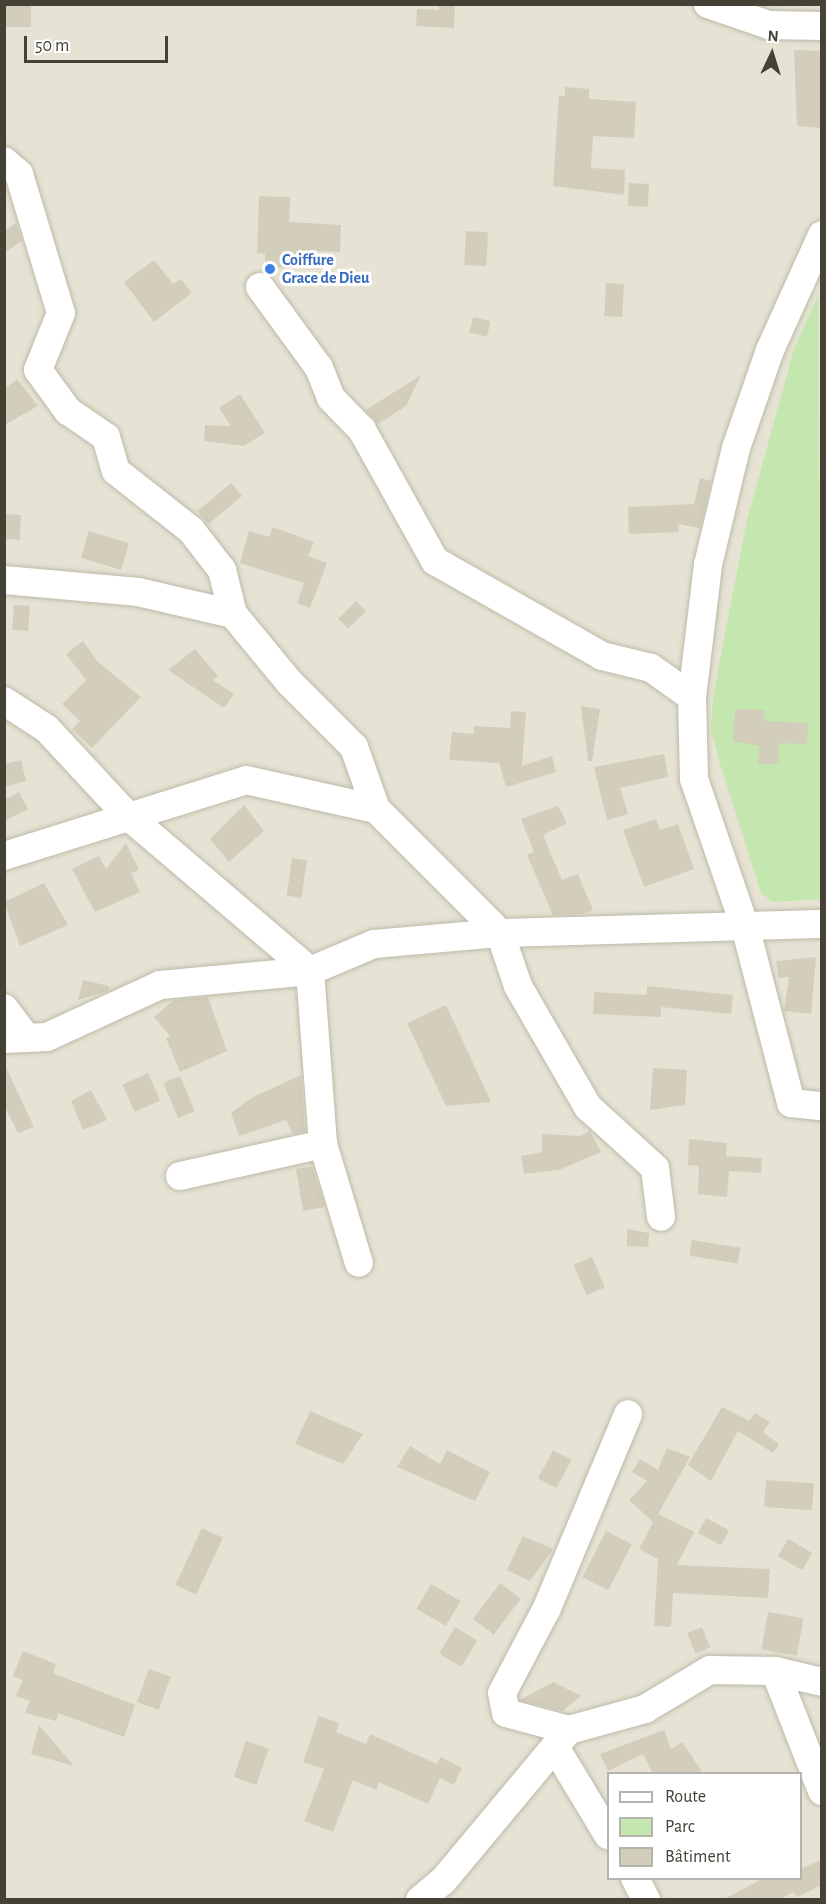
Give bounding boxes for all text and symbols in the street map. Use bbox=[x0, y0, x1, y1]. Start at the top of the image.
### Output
scale bar bbox=[27, 24, 171, 62]
north arrow bbox=[742, 24, 802, 84]
text: N bbox=[767, 28, 779, 44]
text: 50 m bbox=[35, 37, 69, 55]
place label: Coiffure Grace de Dieu bbox=[282, 250, 369, 288]
marker: Coiffure Grace de Dieu bbox=[263, 262, 277, 276]
legend bbox=[607, 1772, 802, 1880]
text: Route bbox=[665, 1788, 706, 1806]
text: Parc bbox=[665, 1818, 695, 1836]
text: Bâtiment bbox=[665, 1848, 731, 1866]

